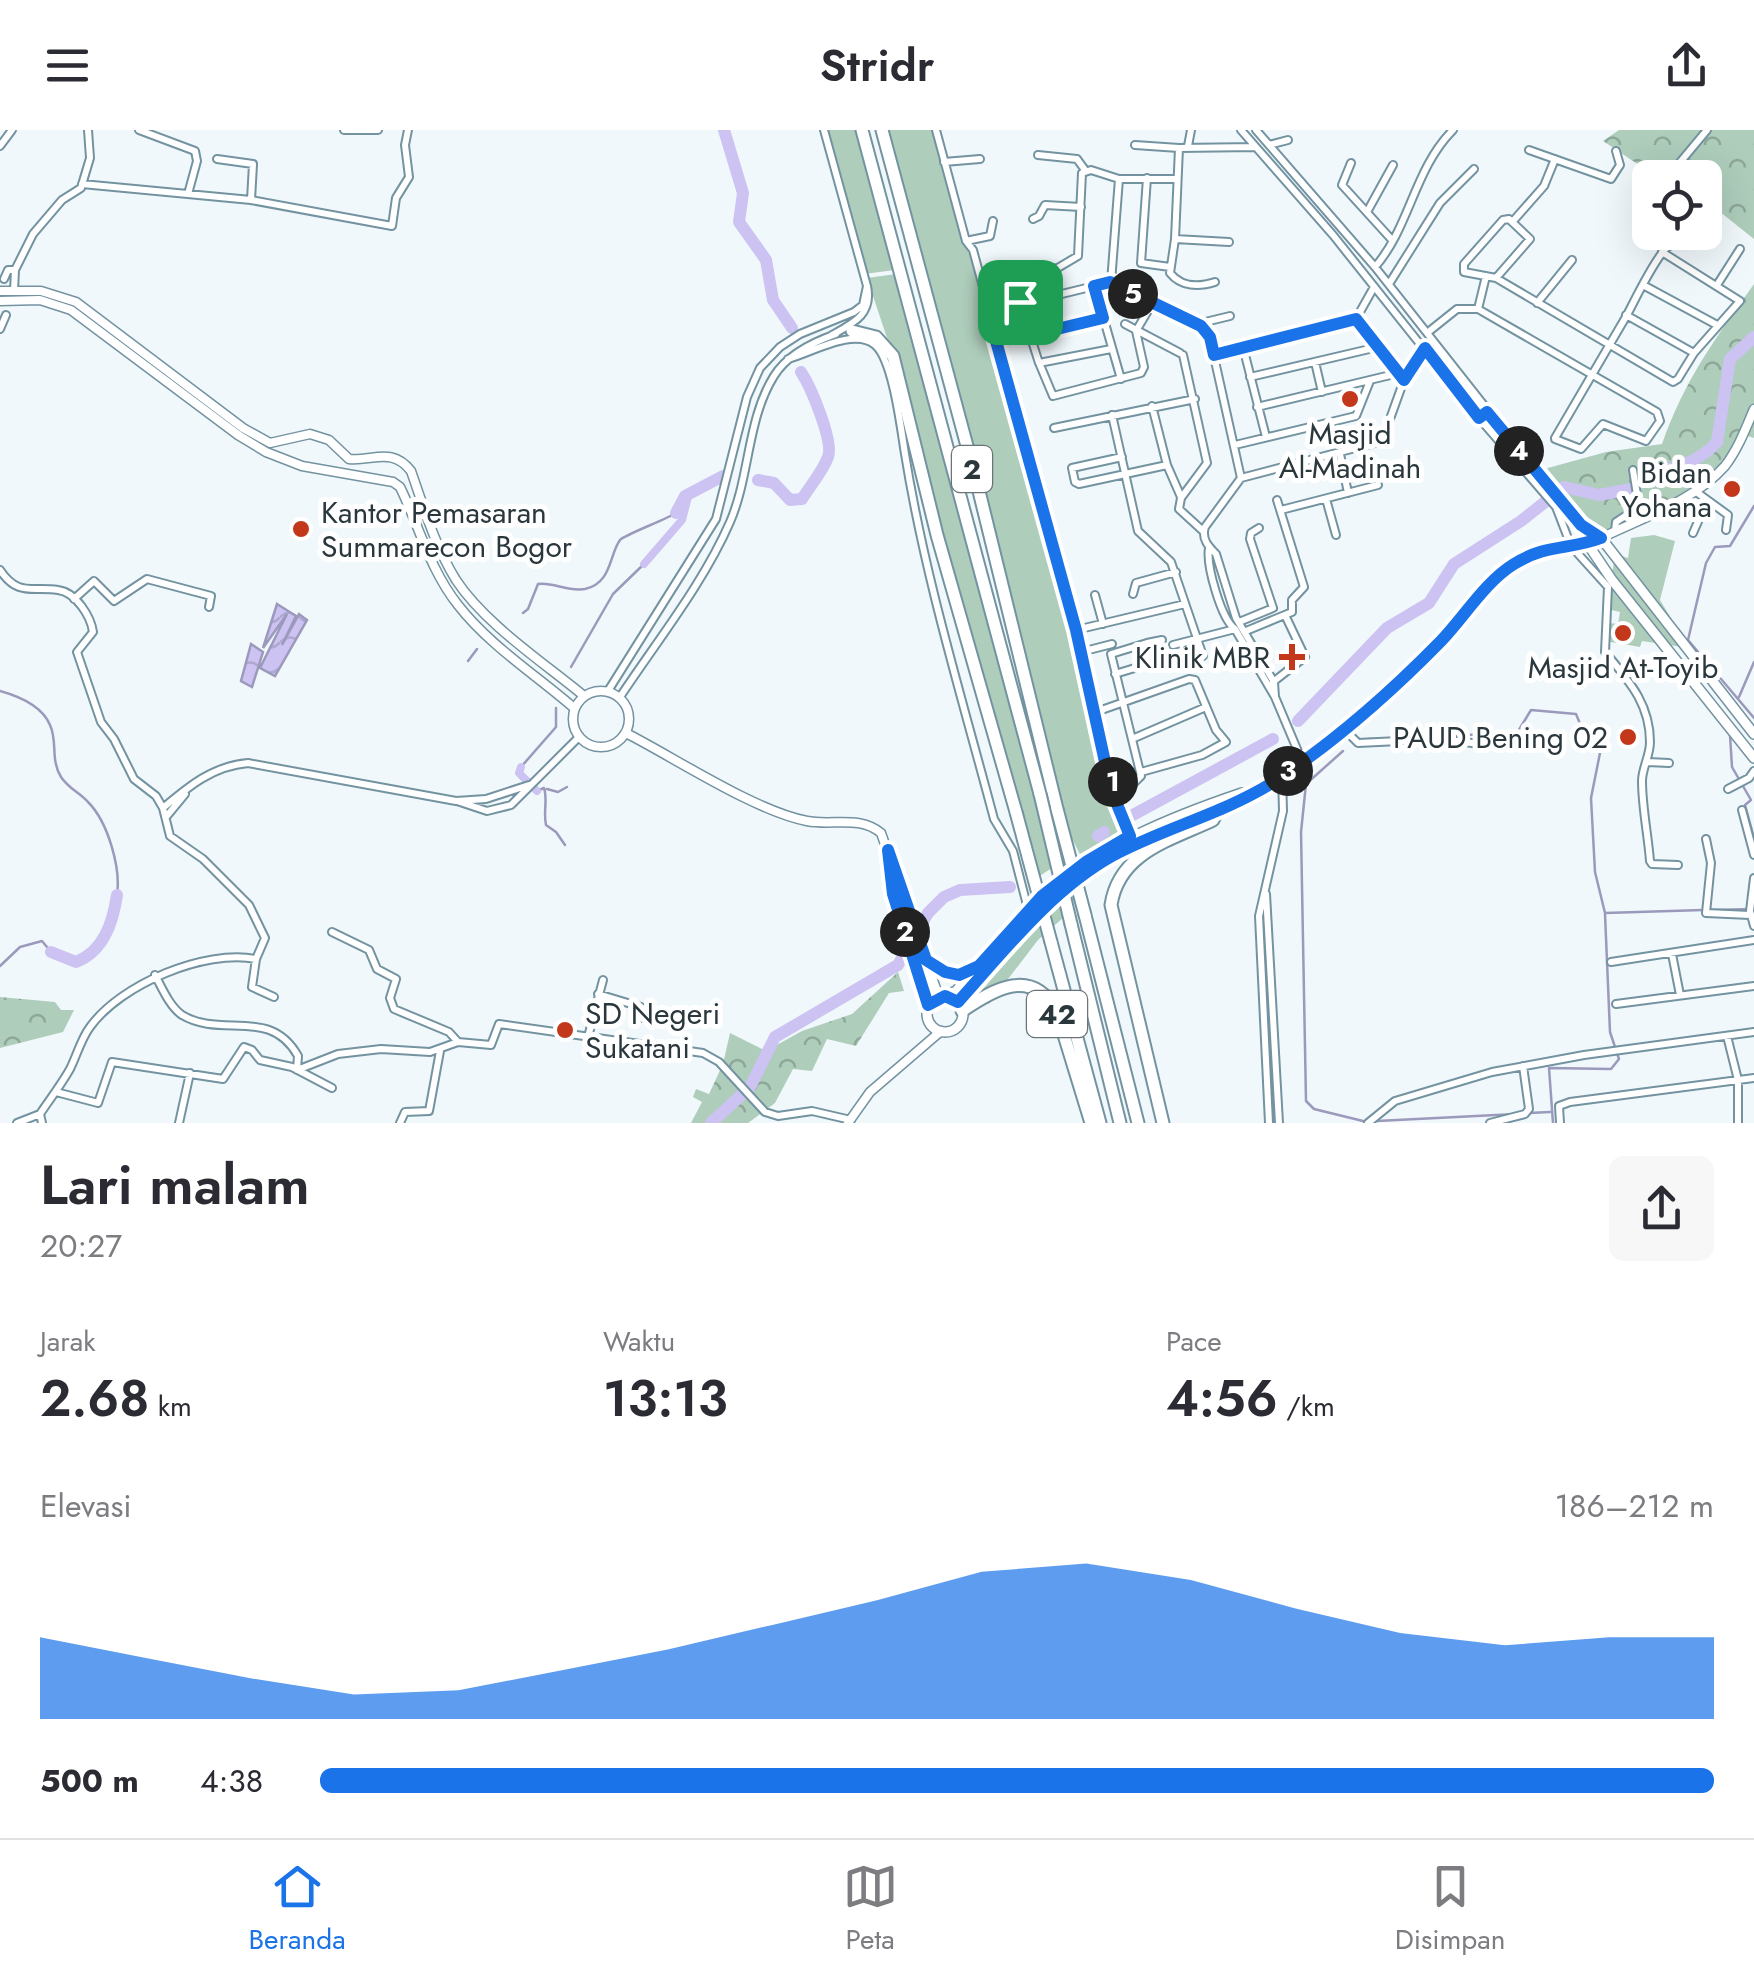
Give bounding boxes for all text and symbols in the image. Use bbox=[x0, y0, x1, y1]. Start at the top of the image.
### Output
text: Stridr bbox=[820, 33, 934, 98]
icon: menu bbox=[40, 38, 95, 93]
icon: share bbox=[1659, 38, 1714, 93]
map controls bbox=[1632, 160, 1722, 250]
button: locate bbox=[1632, 160, 1722, 250]
pin bbox=[978, 260, 1063, 345]
pin: 5 bbox=[1108, 269, 1158, 319]
text: 5 bbox=[1124, 273, 1142, 314]
icon: arrive bbox=[993, 275, 1048, 330]
marker: Masjid Al-Madinah bbox=[1339, 388, 1361, 410]
place label: Masjid Al-Madinah bbox=[1279, 412, 1421, 489]
pin: 4 bbox=[1494, 426, 1544, 476]
text: 4 bbox=[1509, 430, 1529, 471]
road number: 2 bbox=[952, 446, 992, 492]
place label: Bidan Yohana bbox=[1621, 451, 1712, 528]
marker: Bidan Yohana bbox=[1721, 478, 1743, 500]
place label: Kantor Pemasaran Summarecon Bogor bbox=[321, 491, 573, 568]
marker: Kantor Pemasaran Summarecon Bogor bbox=[290, 518, 312, 540]
marker: Masjid At-Toyib bbox=[1612, 622, 1634, 644]
place label: Klinik MBR bbox=[1135, 636, 1270, 679]
marker: Klinik MBR bbox=[1279, 644, 1305, 670]
place label: Masjid At-Toyib bbox=[1528, 646, 1718, 689]
place label: PAUD Bening 02 bbox=[1393, 716, 1608, 759]
marker: PAUD Bening 02 bbox=[1617, 726, 1639, 748]
pin: 3 bbox=[1263, 746, 1313, 796]
text: 3 bbox=[1279, 750, 1297, 791]
pin: 1 bbox=[1088, 757, 1138, 807]
text: 1 bbox=[1106, 761, 1120, 802]
pin: 2 bbox=[880, 907, 930, 957]
text: 2 bbox=[896, 911, 914, 952]
road number: 42 bbox=[1027, 991, 1087, 1037]
place label: SD Negeri Sukatani bbox=[585, 992, 720, 1069]
marker: SD Negeri Sukatani bbox=[554, 1019, 576, 1041]
text: Lari malam bbox=[40, 1145, 310, 1225]
button: share bbox=[1609, 1156, 1714, 1261]
text: 20:27 bbox=[40, 1223, 122, 1269]
text: Jarak bbox=[40, 1321, 96, 1362]
text: Waktu bbox=[603, 1321, 675, 1362]
text: Pace bbox=[1166, 1321, 1222, 1362]
text: 2.68 bbox=[40, 1362, 149, 1435]
text: 13:13 bbox=[603, 1362, 728, 1435]
text: 4:56 bbox=[1166, 1362, 1278, 1435]
text: km bbox=[149, 1386, 192, 1427]
text: /km bbox=[1278, 1386, 1335, 1427]
text: Elevasi bbox=[40, 1483, 132, 1529]
text: 186–212 m bbox=[1555, 1483, 1714, 1529]
text: 500 m bbox=[40, 1758, 139, 1804]
text: 4:38 bbox=[200, 1758, 263, 1804]
tab: Beranda bbox=[248, 1859, 346, 1960]
tab: Peta bbox=[843, 1859, 898, 1960]
tab: Disimpan bbox=[1395, 1859, 1505, 1960]

